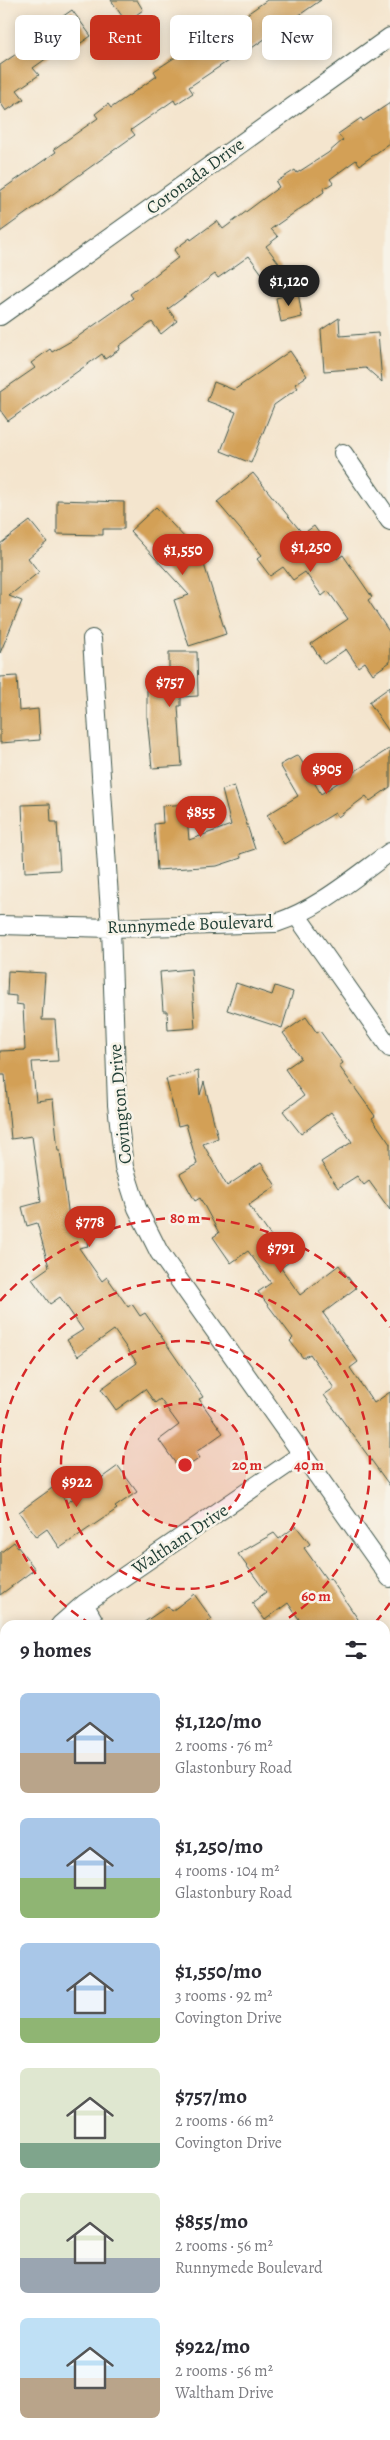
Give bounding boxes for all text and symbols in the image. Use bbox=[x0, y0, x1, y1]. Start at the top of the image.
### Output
chip: Buy bbox=[15, 15, 80, 60]
chip: Rent bbox=[90, 15, 160, 60]
chip: Filters bbox=[170, 15, 252, 60]
chip: New bbox=[262, 15, 332, 60]
street label: Coronada Drive bbox=[141, 132, 249, 220]
pin: $1,120 bbox=[248, 264, 330, 307]
text: $1,120 bbox=[270, 270, 309, 292]
pin: $1,250 bbox=[270, 530, 352, 573]
pin: $1,550 bbox=[142, 534, 224, 576]
text: $1,250 bbox=[291, 536, 331, 558]
text: $1,550 bbox=[163, 539, 203, 561]
pin: $757 bbox=[140, 666, 200, 708]
text: $757 bbox=[156, 671, 184, 693]
pin: $905 bbox=[297, 752, 357, 795]
text: $905 bbox=[312, 758, 342, 780]
pin: $855 bbox=[171, 796, 231, 838]
text: $855 bbox=[187, 801, 215, 823]
street label: Runnymede Boulevard bbox=[107, 909, 274, 939]
street label: Covington Drive bbox=[103, 1043, 137, 1165]
pin: $778 bbox=[60, 1206, 120, 1248]
text: 80 m bbox=[170, 1208, 200, 1228]
text: $778 bbox=[76, 1211, 104, 1233]
pin: $791 bbox=[251, 1232, 311, 1274]
text: $791 bbox=[267, 1237, 295, 1259]
text: 20 m bbox=[232, 1455, 262, 1475]
text: 40 m bbox=[294, 1455, 324, 1475]
centre of rings bbox=[176, 1456, 194, 1474]
pin: $922 bbox=[47, 1466, 107, 1508]
text: $922 bbox=[62, 1471, 92, 1493]
street label: Waltham Drive bbox=[126, 1498, 233, 1581]
text: 60 m bbox=[301, 1586, 331, 1606]
text: 9 homes bbox=[20, 1636, 91, 1664]
icon: filters bbox=[342, 1636, 370, 1664]
text: $1,120/mo bbox=[175, 1707, 262, 1735]
icon: home bbox=[60, 1713, 120, 1773]
text: 2 rooms · 76 m² bbox=[175, 1735, 273, 1757]
text: Glastonbury Road bbox=[175, 1757, 292, 1779]
text: $1,250/mo bbox=[175, 1832, 263, 1860]
icon: home bbox=[60, 1838, 120, 1898]
text: 4 rooms · 104 m² bbox=[175, 1860, 280, 1882]
text: Glastonbury Road bbox=[175, 1882, 292, 1904]
text: $1,550/mo bbox=[175, 1957, 262, 1985]
icon: home bbox=[60, 1963, 120, 2023]
text: 3 rooms · 92 m² bbox=[175, 1985, 273, 2007]
text: Covington Drive bbox=[175, 2007, 282, 2029]
text: $757/mo bbox=[175, 2082, 247, 2110]
icon: home bbox=[60, 2088, 120, 2148]
text: 2 rooms · 66 m² bbox=[175, 2110, 273, 2132]
text: Covington Drive bbox=[175, 2132, 282, 2154]
text: $855/mo bbox=[175, 2207, 248, 2235]
icon: home bbox=[60, 2213, 120, 2273]
text: 2 rooms · 56 m² bbox=[175, 2235, 273, 2257]
text: Runnymede Boulevard bbox=[175, 2257, 323, 2279]
text: $922/mo bbox=[175, 2332, 250, 2360]
icon: home bbox=[60, 2338, 120, 2398]
text: 2 rooms · 56 m² bbox=[175, 2360, 273, 2382]
text: Waltham Drive bbox=[175, 2382, 274, 2404]

